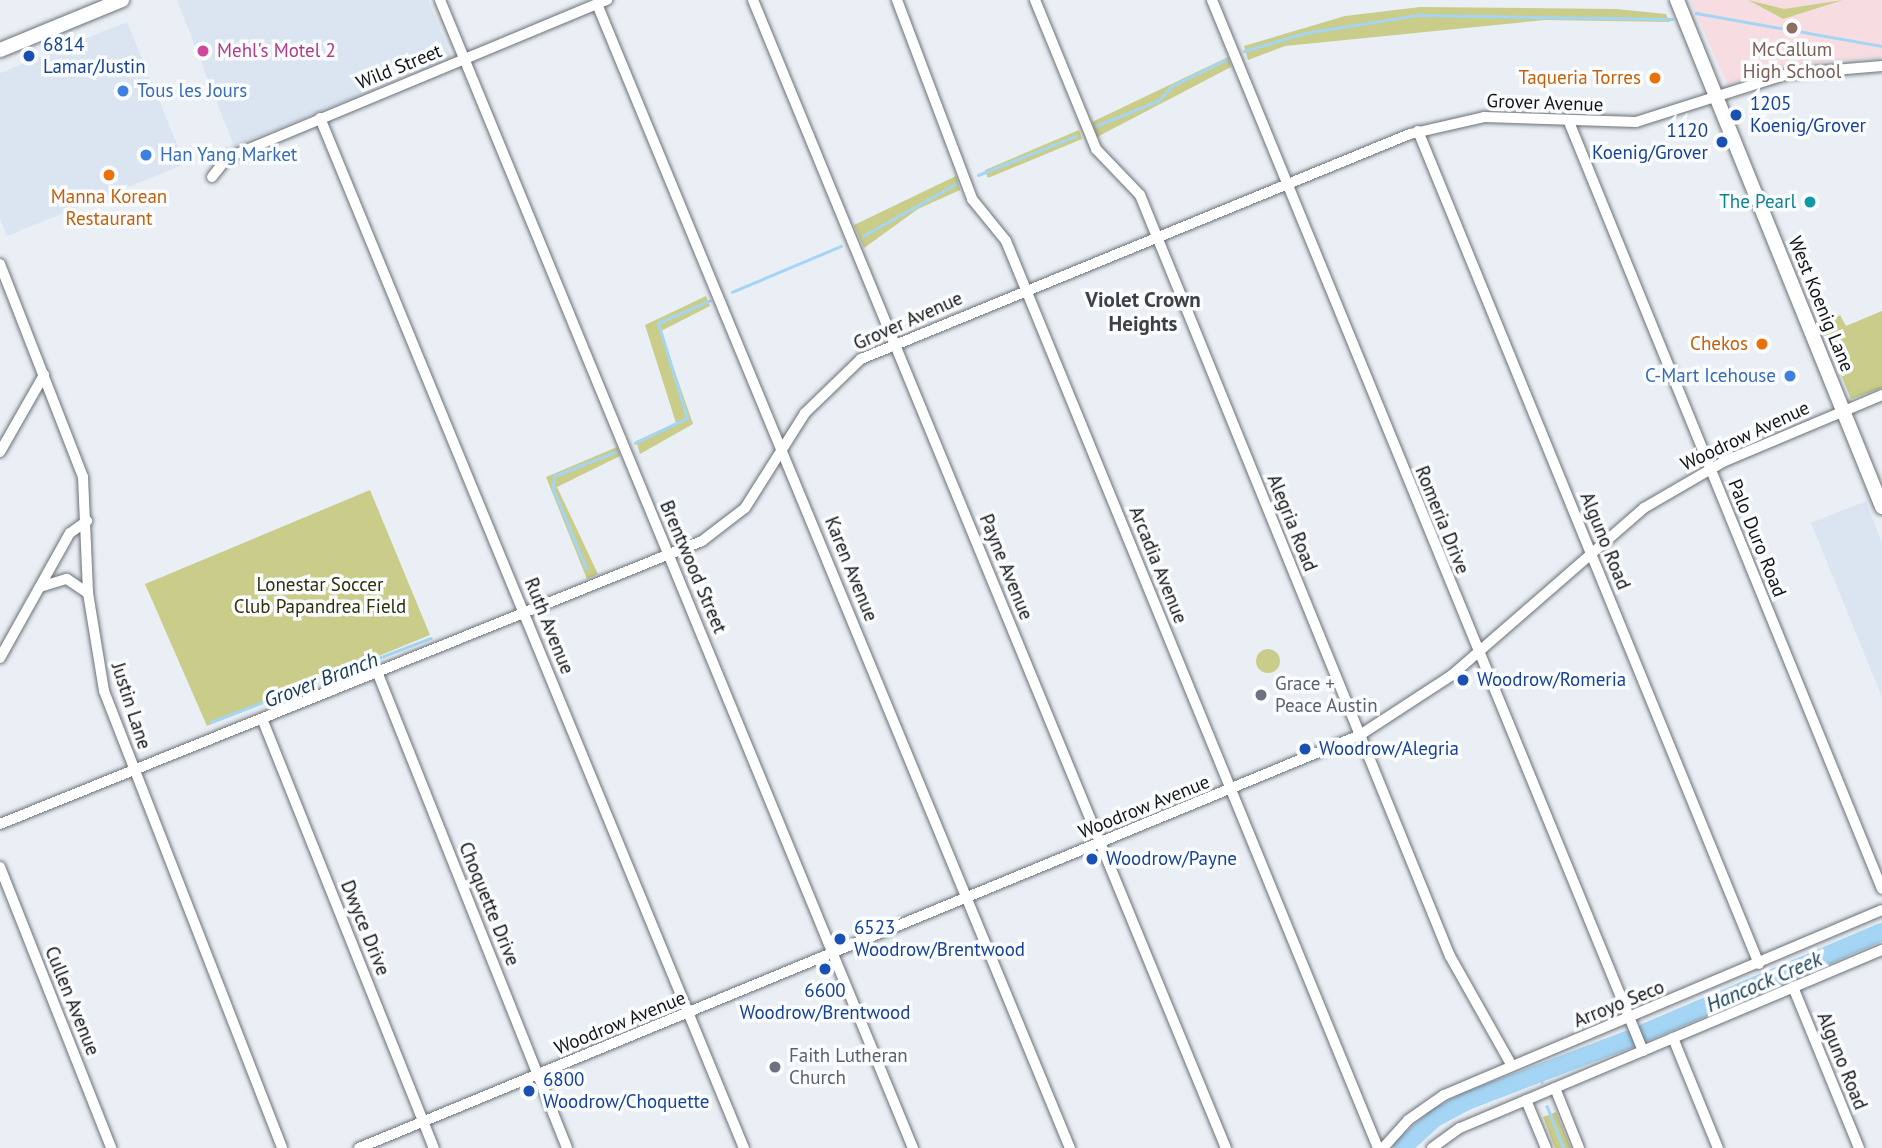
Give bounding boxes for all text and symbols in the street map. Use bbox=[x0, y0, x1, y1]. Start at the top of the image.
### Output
marker: McCallum High School bbox=[1784, 20, 1800, 36]
place label: 6814 Lamar/Justin bbox=[43, 34, 146, 78]
place label: McCallum High School bbox=[1743, 39, 1841, 83]
place label: Mehl's Motel 2 bbox=[217, 40, 336, 62]
street label: Wild Street bbox=[353, 40, 445, 94]
marker: Mehl's Motel 2 bbox=[195, 43, 211, 59]
marker: 6814 Lamar/Justin bbox=[21, 48, 37, 64]
place label: Taqueria Torres bbox=[1518, 67, 1641, 89]
marker: Taqueria Torres bbox=[1647, 70, 1663, 86]
place label: Tous les Jours bbox=[137, 80, 247, 102]
marker: Tous les Jours bbox=[115, 83, 131, 99]
street label: Grover Avenue bbox=[1486, 90, 1604, 116]
place label: 1205 Koenig/Grover bbox=[1750, 93, 1866, 137]
marker: 1205 Koenig/Grover bbox=[1728, 107, 1744, 123]
place label: 1120 Koenig/Grover bbox=[1592, 120, 1708, 164]
marker: 1120 Koenig/Grover bbox=[1714, 134, 1730, 150]
place label: Han Yang Market bbox=[160, 144, 298, 166]
marker: Han Yang Market bbox=[138, 147, 154, 163]
marker: Manna Korean Restaurant bbox=[101, 167, 117, 183]
place label: Manna Korean Restaurant bbox=[51, 186, 167, 230]
place label: The Pearl bbox=[1719, 191, 1796, 213]
marker: The Pearl bbox=[1802, 194, 1818, 210]
street label: West Koenig Lane bbox=[1783, 233, 1859, 375]
street label: Grover Avenue bbox=[850, 287, 966, 355]
district label: Violet Crown Heights bbox=[1085, 287, 1201, 337]
place label: Chekos bbox=[1690, 333, 1748, 355]
marker: Chekos bbox=[1754, 336, 1770, 352]
place label: C-Mart Icehouse bbox=[1645, 365, 1776, 387]
marker: C-Mart Icehouse bbox=[1782, 368, 1798, 384]
street label: Woodrow Avenue bbox=[1677, 396, 1813, 476]
street label: Romeria Drive bbox=[1410, 463, 1474, 577]
street label: Alegria Road bbox=[1262, 471, 1322, 575]
street label: Palo Duro Road bbox=[1723, 476, 1791, 600]
street label: Alguno Road bbox=[1575, 489, 1635, 593]
street label: Brentwood Street bbox=[655, 497, 731, 637]
street label: Arcadia Avenue bbox=[1124, 503, 1192, 627]
street label: Payne Avenue bbox=[974, 510, 1038, 624]
street label: Karen Avenue bbox=[820, 513, 882, 625]
park label: Lonestar Soccer Club Papandrea Field bbox=[234, 574, 406, 618]
street label: Ruth Avenue bbox=[519, 574, 579, 678]
water label: Grover Branch bbox=[260, 647, 382, 713]
street label: Justin Lane bbox=[106, 660, 156, 752]
place label: Woodrow/Romeria bbox=[1477, 669, 1626, 691]
marker: Woodrow/Romeria bbox=[1455, 672, 1471, 688]
place label: Grace + Peace Austin bbox=[1275, 673, 1378, 717]
marker: Grace + Peace Austin bbox=[1253, 687, 1269, 703]
place label: Woodrow/Alegria bbox=[1319, 738, 1459, 760]
marker: Woodrow/Alegria bbox=[1297, 741, 1313, 757]
street label: Woodrow Avenue bbox=[1075, 770, 1213, 844]
street label: Choquette Drive bbox=[454, 839, 524, 969]
place label: Woodrow/Payne bbox=[1106, 848, 1237, 870]
marker: Woodrow/Payne bbox=[1084, 851, 1100, 867]
street label: Dwyce Drive bbox=[336, 877, 394, 979]
place label: 6523 Woodrow/Brentwood bbox=[854, 917, 1025, 961]
marker: 6523 Woodrow/Brentwood bbox=[832, 931, 848, 947]
street label: Cullen Avenue bbox=[40, 943, 104, 1059]
water label: Hancock Creek bbox=[1702, 946, 1826, 1018]
marker: 6600 Woodrow/Brentwood bbox=[817, 961, 833, 977]
street label: Arroyo Seco bbox=[1570, 975, 1668, 1033]
place label: 6600 Woodrow/Brentwood bbox=[739, 980, 911, 1024]
street label: Woodrow Avenue bbox=[551, 986, 689, 1060]
street label: Alguno Road bbox=[1812, 1009, 1872, 1113]
place label: Faith Lutheran Church bbox=[789, 1045, 908, 1089]
marker: Faith Lutheran Church bbox=[767, 1059, 783, 1075]
place label: 6800 Woodrow/Choquette bbox=[543, 1069, 709, 1113]
marker: 6800 Woodrow/Choquette bbox=[521, 1083, 537, 1099]

